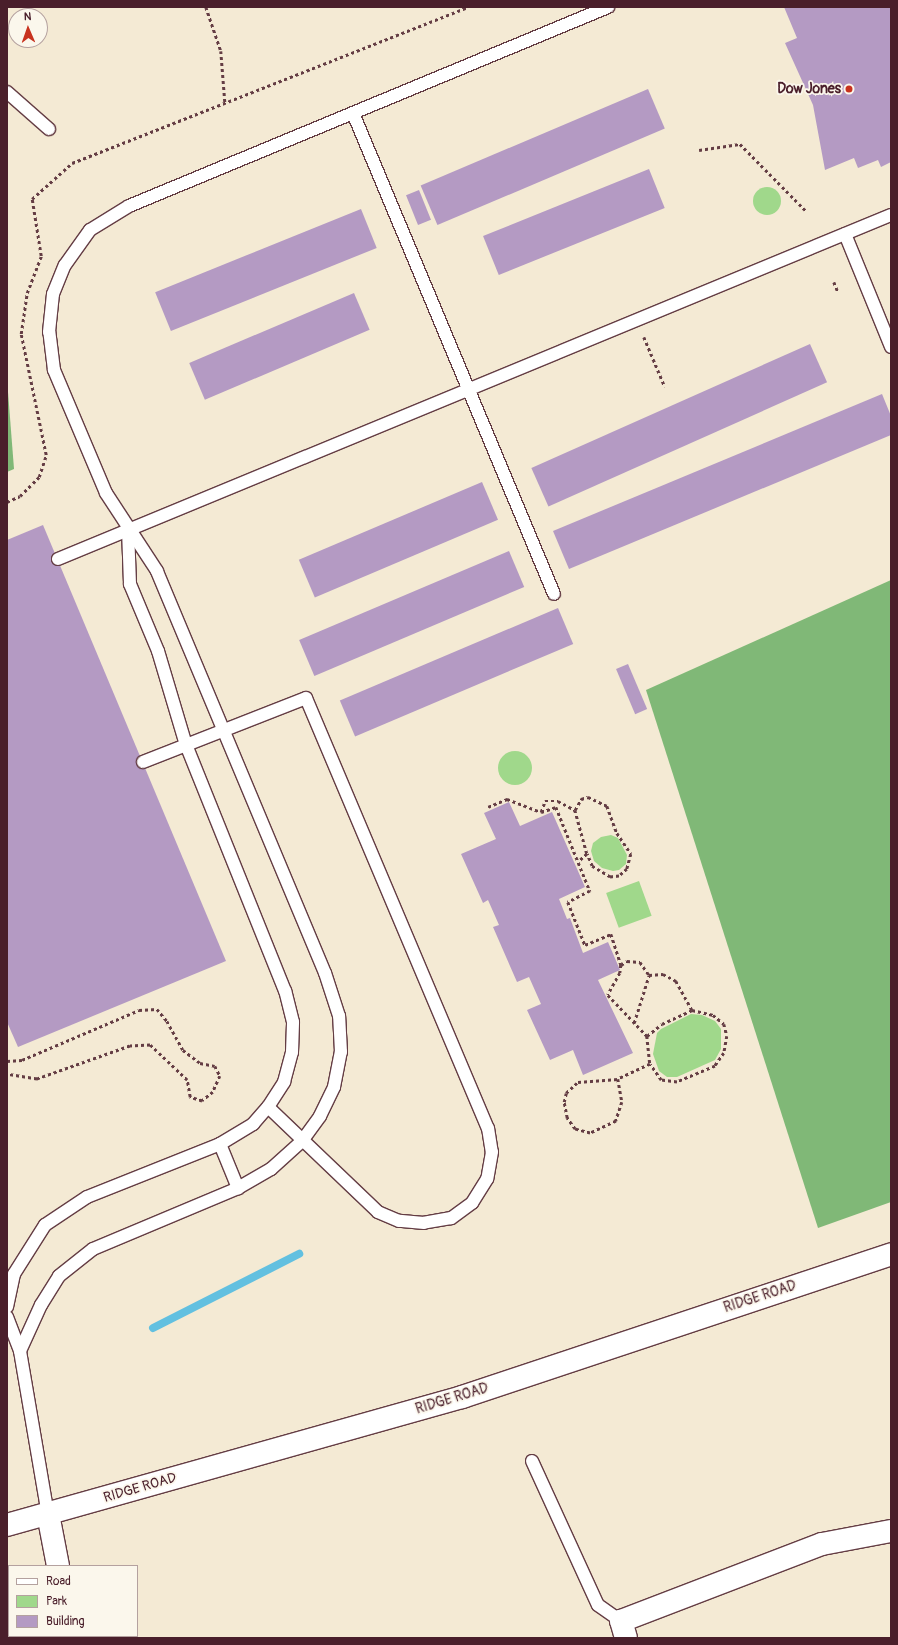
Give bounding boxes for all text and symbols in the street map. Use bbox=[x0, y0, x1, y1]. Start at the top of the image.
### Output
north arrow bbox=[8, 8, 48, 48]
text: N bbox=[24, 10, 32, 23]
place label: Dow Jones bbox=[777, 81, 841, 97]
marker: Dow Jones bbox=[844, 84, 854, 94]
street label: RIDGE ROAD bbox=[722, 1277, 798, 1317]
street label: RIDGE ROAD bbox=[414, 1380, 490, 1418]
street label: RIDGE ROAD bbox=[101, 1470, 179, 1506]
legend bbox=[8, 1565, 138, 1637]
text: Road bbox=[46, 1574, 71, 1589]
text: Park bbox=[46, 1594, 67, 1609]
text: Building bbox=[46, 1614, 85, 1629]

